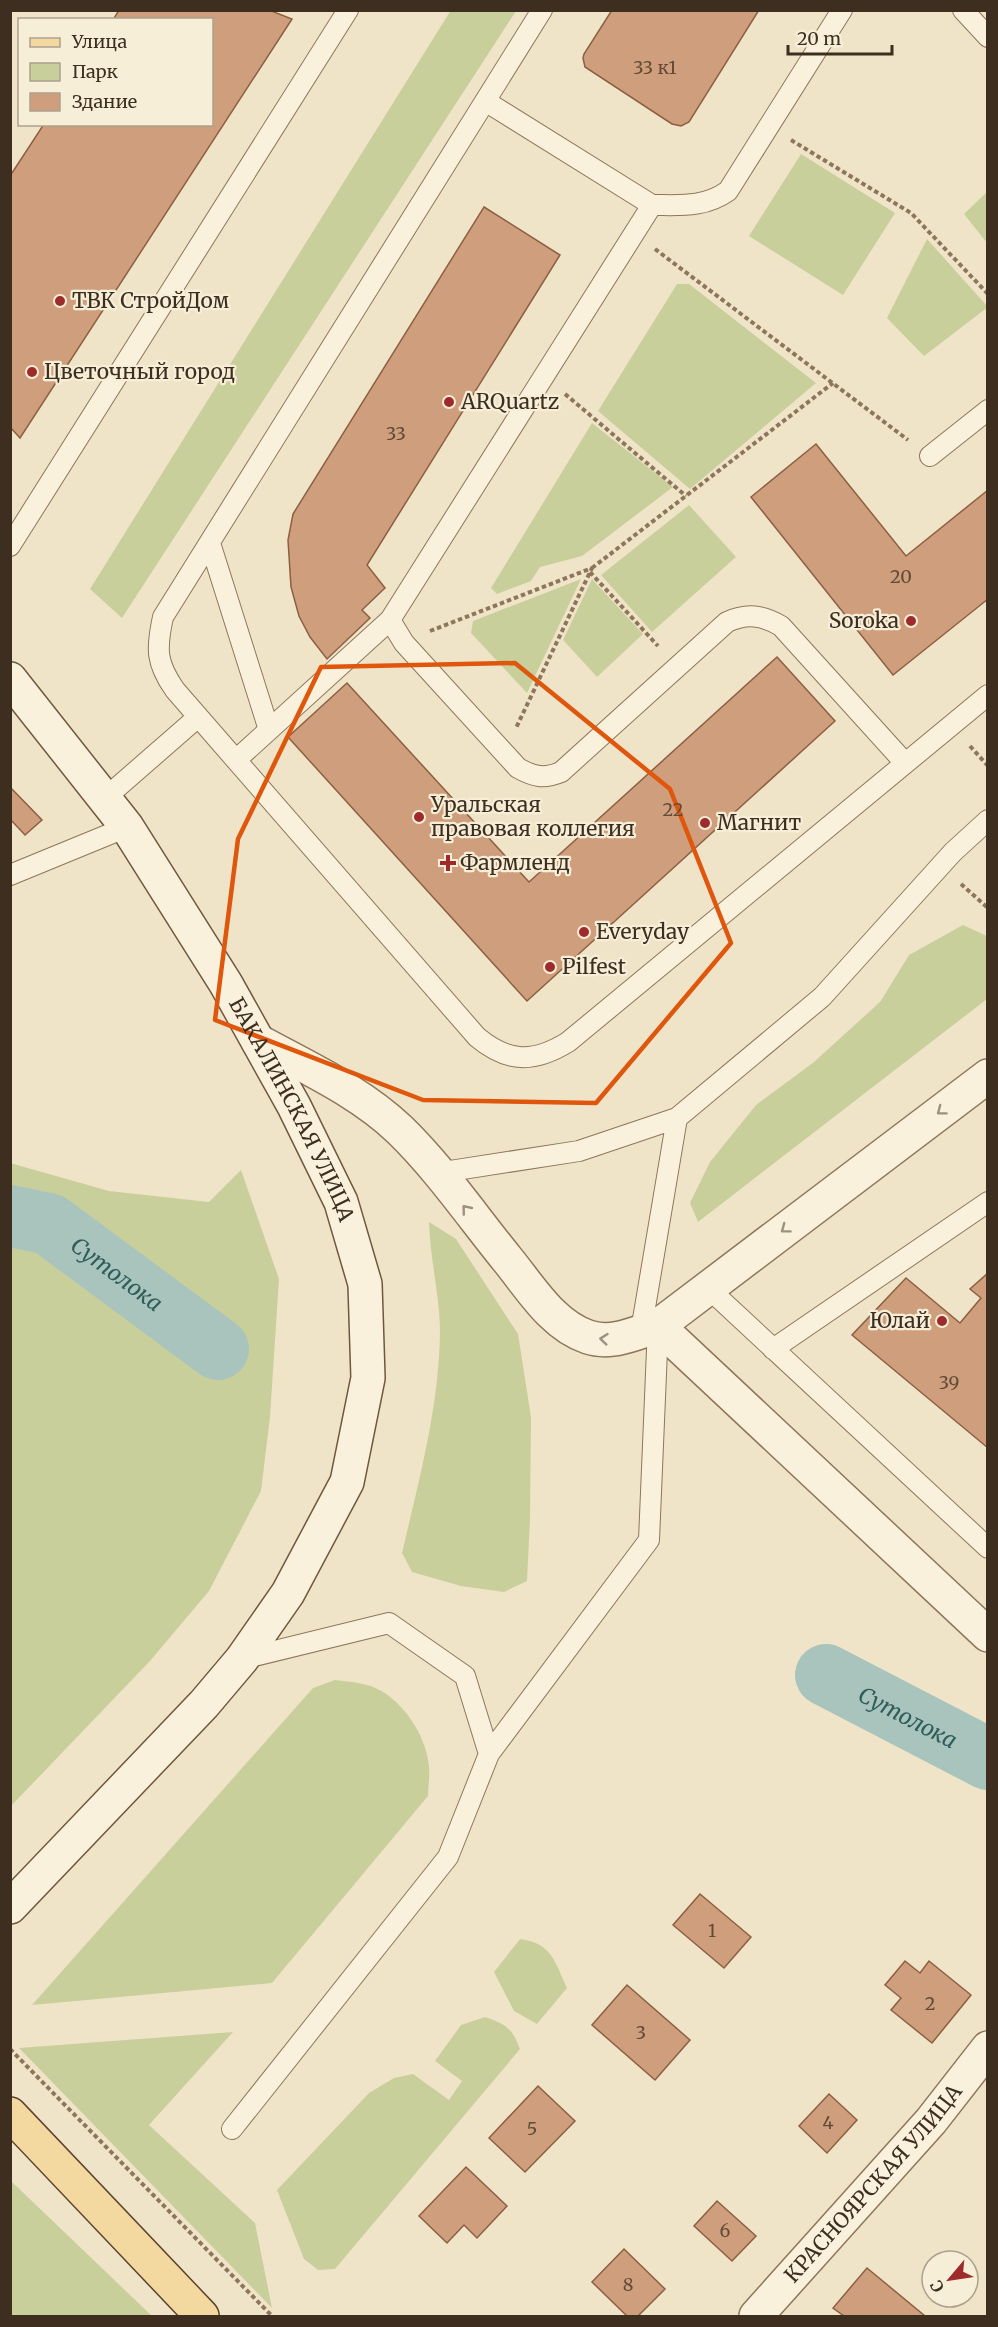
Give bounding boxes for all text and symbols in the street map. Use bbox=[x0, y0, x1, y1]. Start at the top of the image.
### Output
legend bbox=[18, 18, 213, 126]
scale bar bbox=[788, 18, 892, 56]
text: 20 m bbox=[797, 27, 841, 50]
text: Улица bbox=[71, 30, 127, 53]
house number: 33 к1 bbox=[633, 56, 677, 79]
text: Парк bbox=[72, 60, 118, 83]
text: Здание bbox=[72, 90, 137, 113]
place label: ТВК СтройДом bbox=[72, 287, 230, 314]
marker: ТВК СтройДом bbox=[53, 294, 67, 308]
place label: Цветочный город bbox=[44, 358, 235, 385]
marker: Цветочный город bbox=[25, 365, 39, 379]
place label: ARQuartz bbox=[460, 388, 559, 415]
marker: ARQuartz bbox=[442, 395, 456, 409]
house number: 33 bbox=[386, 422, 406, 445]
house number: 20 bbox=[890, 565, 912, 588]
place label: Soroka bbox=[829, 607, 899, 634]
marker: Soroka bbox=[904, 614, 918, 628]
place label: Уральская правовая коллегия bbox=[430, 791, 635, 842]
house number: 22 bbox=[662, 798, 684, 821]
place label: Магнит bbox=[717, 809, 802, 836]
marker: Уральская правовая коллегия bbox=[412, 810, 426, 824]
marker: Магнит bbox=[698, 816, 712, 830]
place label: Фармленд bbox=[460, 849, 570, 876]
marker: Фармленд bbox=[441, 856, 455, 870]
place label: Everyday bbox=[596, 918, 690, 945]
marker: Everyday bbox=[577, 925, 591, 939]
place label: Pilfest bbox=[562, 953, 626, 980]
marker: Pilfest bbox=[543, 960, 557, 974]
street label: БАКАЛИНСКАЯ УЛИЦА bbox=[223, 992, 360, 1225]
one-way arrow bbox=[936, 1104, 947, 1115]
one-way arrow bbox=[463, 1204, 474, 1215]
one-way arrow bbox=[781, 1222, 792, 1233]
water label: Сутолока bbox=[65, 1231, 168, 1317]
place label: Юлай bbox=[869, 1307, 930, 1334]
marker: Юлай bbox=[935, 1314, 949, 1328]
one-way arrow bbox=[600, 1333, 609, 1345]
house number: 39 bbox=[939, 1371, 959, 1394]
water label: Сутолока bbox=[854, 1680, 962, 1755]
house number: 1 bbox=[708, 1919, 716, 1942]
house number: 2 bbox=[925, 1992, 935, 2015]
house number: 3 bbox=[636, 2021, 646, 2044]
street label: КРАСНОЯРСКАЯ УЛИЦА bbox=[780, 2078, 966, 2288]
house number: 4 bbox=[822, 2111, 834, 2134]
house number: 5 bbox=[527, 2117, 537, 2140]
house number: 6 bbox=[720, 2219, 731, 2242]
north arrow bbox=[920, 2249, 980, 2309]
house number: 8 bbox=[623, 2273, 633, 2296]

